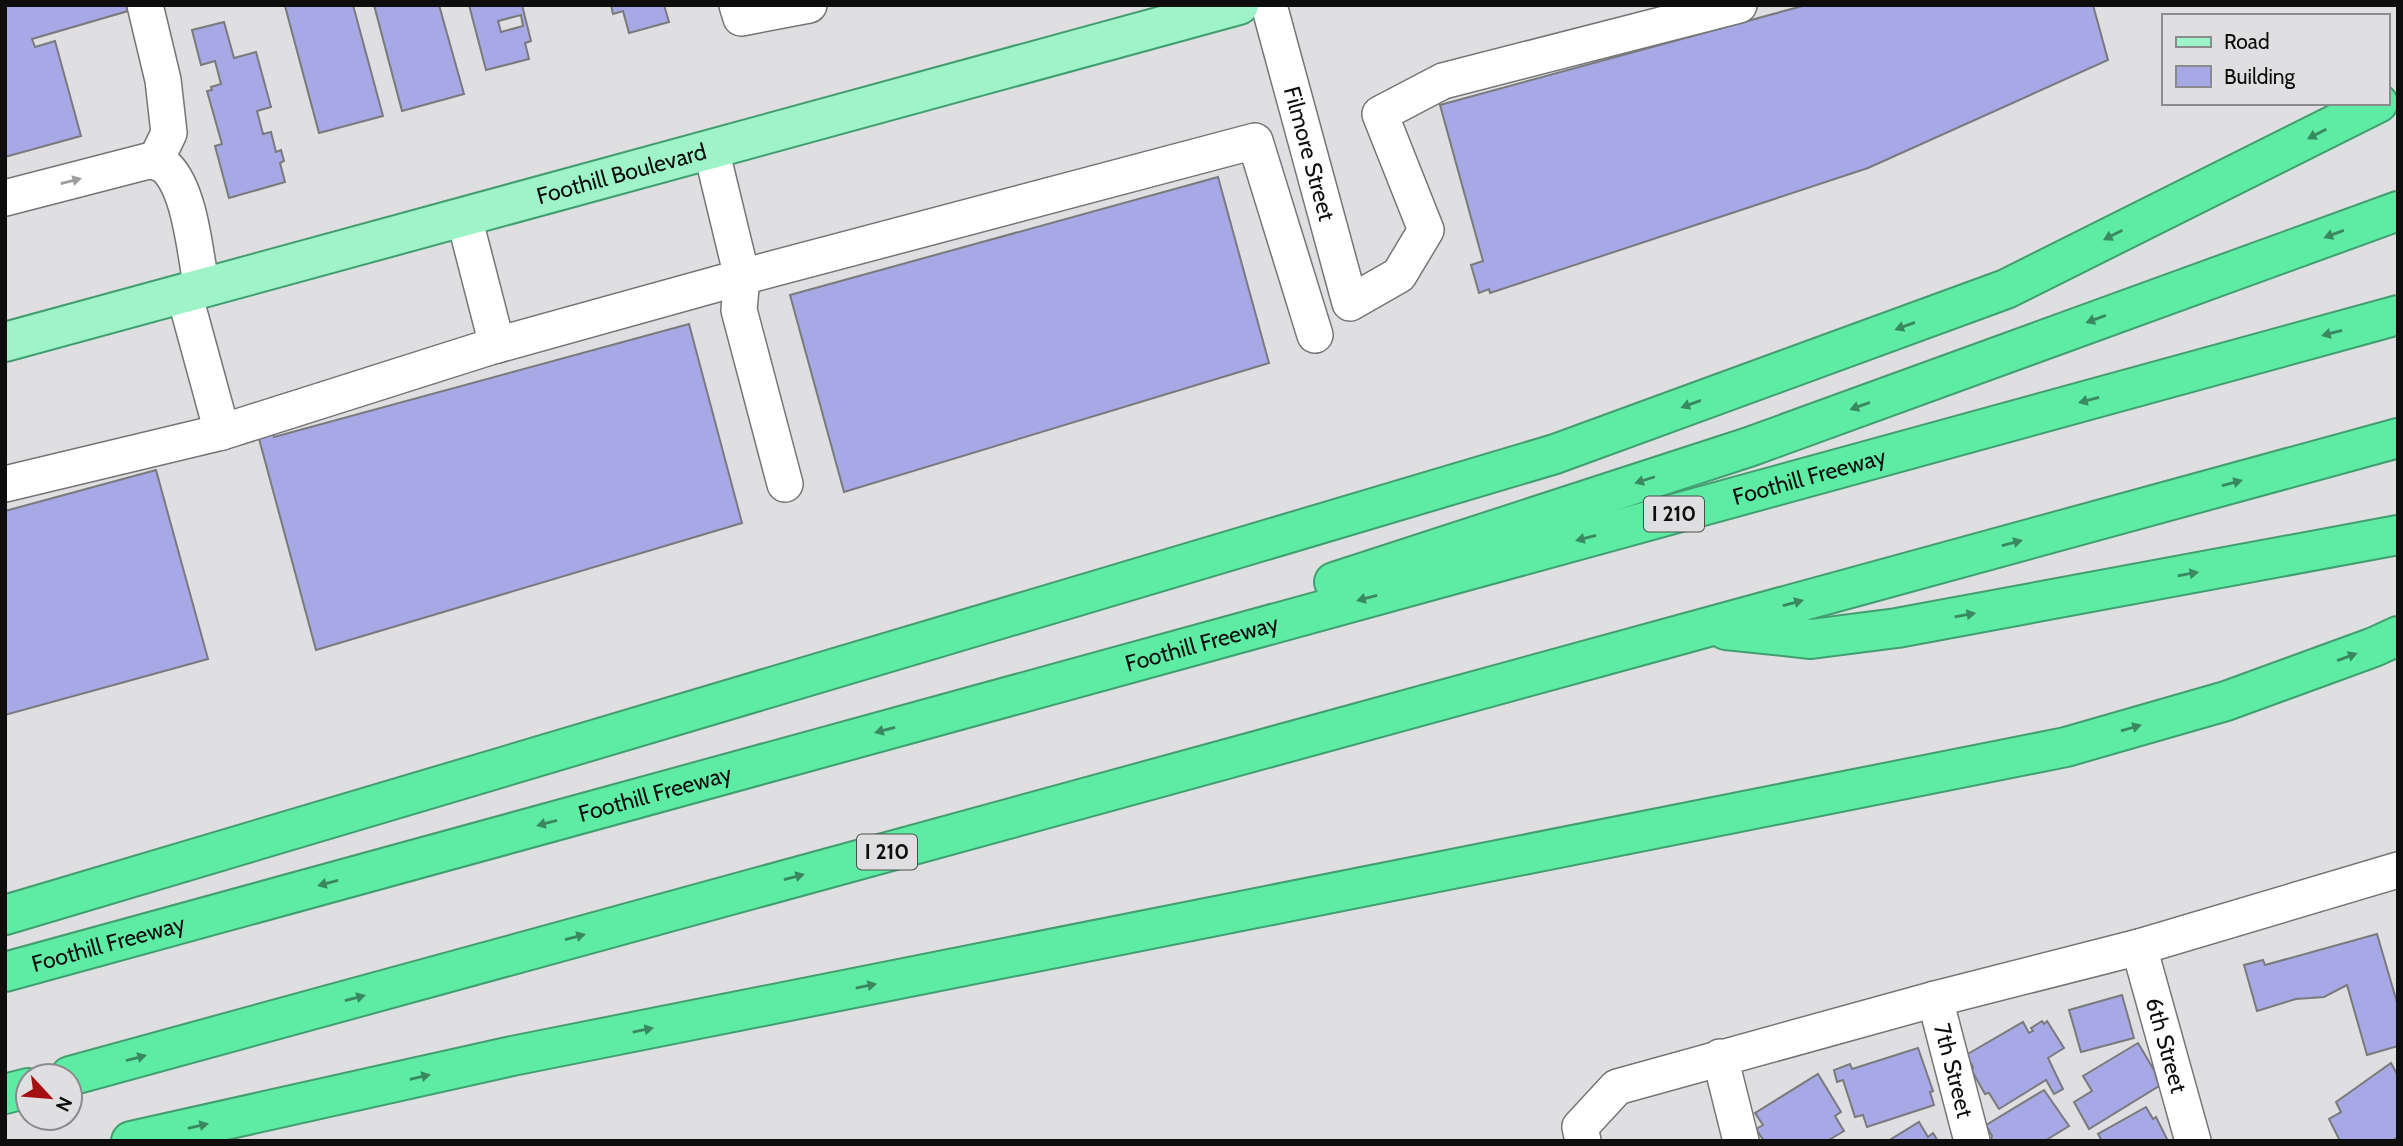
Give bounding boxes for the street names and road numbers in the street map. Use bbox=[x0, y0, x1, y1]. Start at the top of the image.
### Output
street label: Filmore Street bbox=[1278, 83, 1341, 224]
street label: Foothill Boulevard bbox=[533, 137, 709, 210]
street label: Foothill Freeway bbox=[1729, 442, 1889, 511]
road number: I 210 bbox=[1644, 496, 1704, 532]
street label: Foothill Freeway bbox=[1122, 609, 1282, 678]
street label: Foothill Freeway bbox=[575, 759, 735, 828]
road number: I 210 bbox=[857, 834, 917, 870]
street label: Foothill Freeway bbox=[28, 909, 188, 978]
street label: 6th Street bbox=[2140, 994, 2193, 1096]
street label: 7th Street bbox=[1928, 1021, 1979, 1121]

